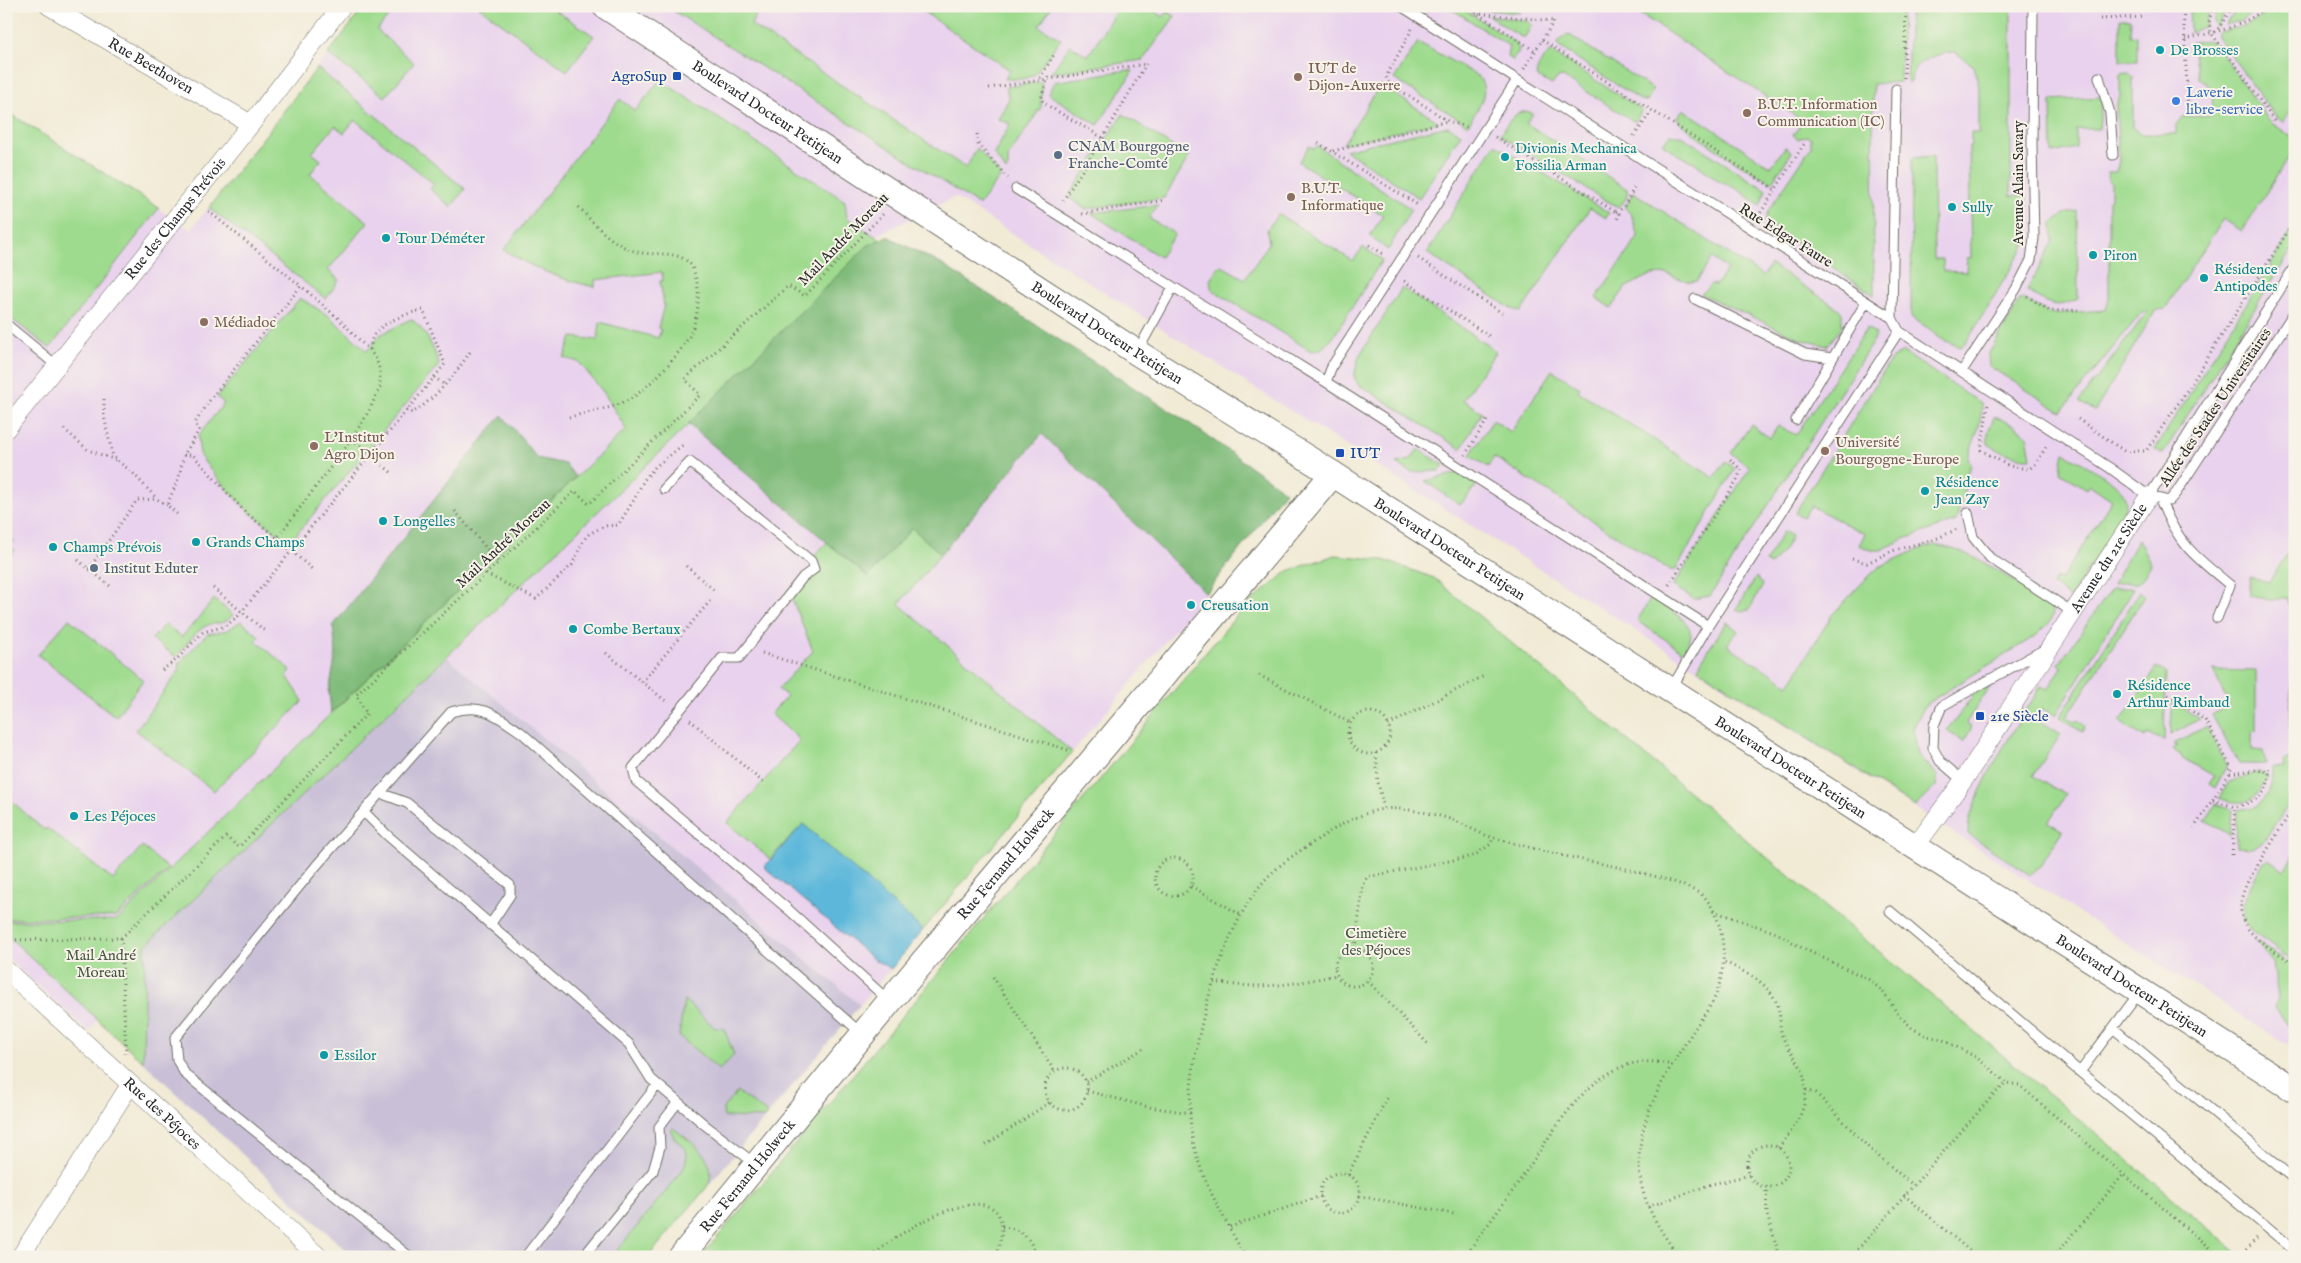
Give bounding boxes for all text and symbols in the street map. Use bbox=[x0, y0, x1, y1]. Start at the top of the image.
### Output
street label: Rue Beethoven bbox=[105, 34, 197, 98]
place label: De Brosses bbox=[2170, 41, 2238, 60]
marker: De Brosses bbox=[2154, 44, 2166, 56]
street label: Boulevard Docteur Petitjean bbox=[688, 56, 846, 168]
place label: IUT de Dijon-Auxerre bbox=[1308, 59, 1401, 95]
place label: AgroSup bbox=[611, 67, 667, 86]
marker: AgroSup bbox=[671, 70, 683, 82]
marker: IUT de Dijon-Auxerre bbox=[1292, 71, 1304, 83]
place label: Laverie libre-service bbox=[2186, 83, 2263, 119]
place label: B.U.T. Information Communication (IC) bbox=[1757, 95, 1885, 131]
marker: Laverie libre-service bbox=[2170, 95, 2182, 107]
marker: B.U.T. Information Communication (IC) bbox=[1741, 107, 1753, 119]
street label: Avenue Alain Savary bbox=[2009, 120, 2028, 247]
place label: CNAM Bourgogne Franche-Comté bbox=[1068, 137, 1189, 173]
place label: Divionis Mechanica Fossilia Arman bbox=[1515, 139, 1637, 175]
marker: CNAM Bourgogne Franche-Comté bbox=[1052, 149, 1064, 161]
marker: Divionis Mechanica Fossilia Arman bbox=[1499, 151, 1511, 163]
street label: Rue des Champs Prévois bbox=[121, 154, 230, 284]
place label: B.U.T. Informatique bbox=[1301, 179, 1384, 215]
street label: Mail André Moreau bbox=[794, 189, 893, 290]
marker: B.U.T. Informatique bbox=[1285, 191, 1297, 203]
place label: Sully bbox=[1962, 198, 1994, 217]
street label: Rue Edgar Faure bbox=[1735, 199, 1836, 272]
marker: Sully bbox=[1946, 201, 1958, 213]
place label: Tour Déméter bbox=[396, 229, 486, 248]
marker: Tour Déméter bbox=[380, 232, 392, 244]
place label: Piron bbox=[2103, 246, 2137, 265]
marker: Piron bbox=[2087, 249, 2099, 261]
place label: Résidence Antipodes bbox=[2213, 260, 2278, 296]
marker: Résidence Antipodes bbox=[2198, 272, 2210, 284]
street label: Boulevard Docteur Petitjean bbox=[1027, 277, 1186, 389]
place label: Médiadoc bbox=[214, 313, 276, 332]
marker: Médiadoc bbox=[198, 316, 210, 328]
street label: Allée des Stades Universitaires bbox=[2155, 324, 2276, 491]
place label: L'Institut Agro Dijon bbox=[323, 428, 395, 464]
place label: Université Bourgogne-Europe bbox=[1835, 433, 1959, 469]
marker: L'Institut Agro Dijon bbox=[308, 440, 320, 452]
place label: IUT bbox=[1350, 444, 1380, 463]
marker: Université Bourgogne-Europe bbox=[1819, 445, 1831, 457]
marker: IUT bbox=[1334, 447, 1346, 459]
place label: Résidence Jean Zay bbox=[1933, 473, 1999, 509]
marker: Résidence Jean Zay bbox=[1919, 485, 1931, 497]
street label: Boulevard Docteur Petitjean bbox=[1370, 494, 1529, 605]
street label: Mail André Moreau bbox=[452, 495, 555, 592]
street label: Avenue du 21e Siècle bbox=[2066, 500, 2152, 617]
place label: Longelles bbox=[393, 512, 455, 531]
marker: Longelles bbox=[377, 515, 389, 527]
place label: Grands Champs bbox=[206, 533, 305, 552]
marker: Grands Champs bbox=[190, 536, 202, 548]
place label: Champs Prévois bbox=[63, 538, 161, 557]
marker: Champs Prévois bbox=[47, 541, 59, 553]
place label: Institut Eduter bbox=[104, 559, 198, 578]
marker: Institut Eduter bbox=[88, 562, 100, 574]
place label: Creusation bbox=[1201, 596, 1269, 615]
marker: Creusation bbox=[1185, 599, 1197, 611]
place label: Combe Bertaux bbox=[583, 620, 681, 639]
marker: Combe Bertaux bbox=[567, 623, 579, 635]
place label: Résidence Arthur Rimbaud bbox=[2126, 676, 2230, 712]
marker: Résidence Arthur Rimbaud bbox=[2111, 688, 2123, 700]
place label: 21e Siècle bbox=[1990, 707, 2049, 726]
marker: 21e Siècle bbox=[1974, 710, 1986, 722]
street label: Boulevard Docteur Petitjean bbox=[1711, 712, 1870, 823]
street label: Rue Fernand Holweck bbox=[953, 803, 1059, 924]
place label: Les Péjoces bbox=[84, 807, 156, 826]
marker: Les Péjoces bbox=[68, 810, 80, 822]
park label: Cimetière des Péjoces bbox=[1341, 924, 1411, 960]
street label: Boulevard Docteur Petitjean bbox=[2052, 930, 2211, 1041]
park label: Mail André Moreau bbox=[66, 946, 136, 982]
place label: Essilor bbox=[334, 1046, 377, 1065]
marker: Essilor bbox=[318, 1049, 330, 1061]
street label: Rue des Péjoces bbox=[119, 1073, 205, 1154]
street label: Rue Fernand Holweck bbox=[696, 1115, 800, 1236]

